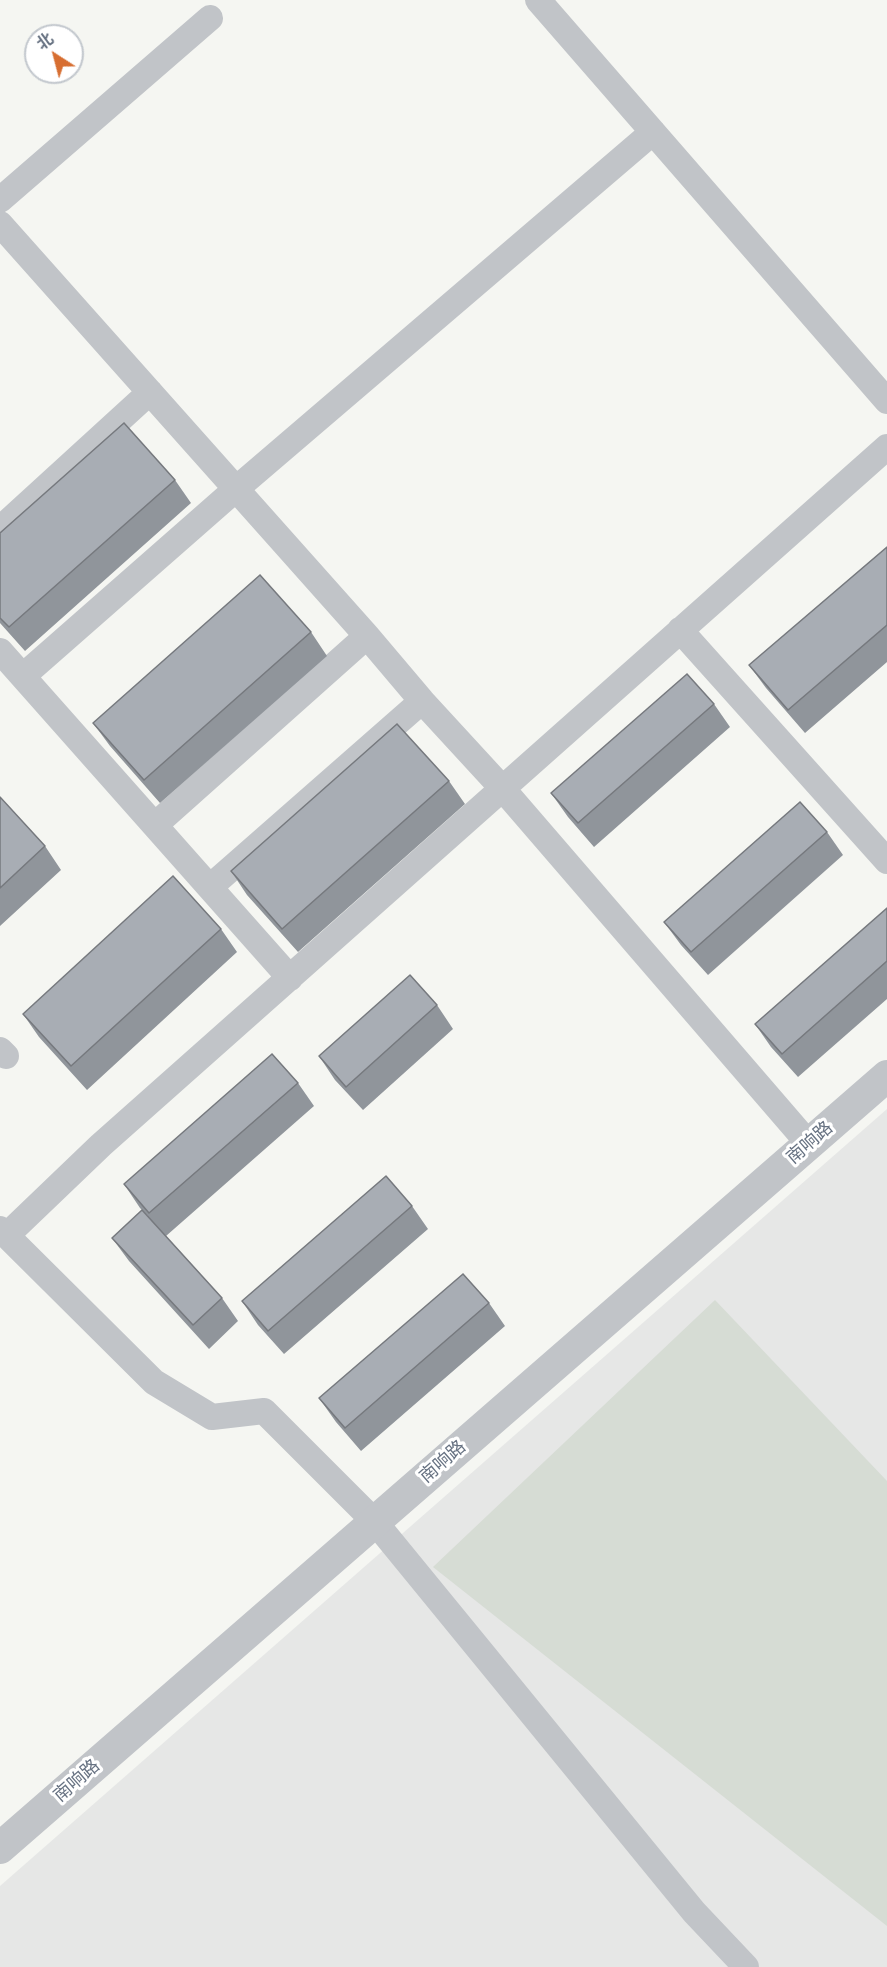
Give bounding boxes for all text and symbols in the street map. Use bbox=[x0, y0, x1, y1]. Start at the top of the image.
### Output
north arrow bbox=[24, 24, 84, 84]
text: 北 bbox=[32, 27, 58, 55]
street label: 南响路 bbox=[783, 1117, 837, 1169]
street label: 南响路 bbox=[416, 1436, 470, 1488]
street label: 南响路 bbox=[50, 1755, 104, 1807]

